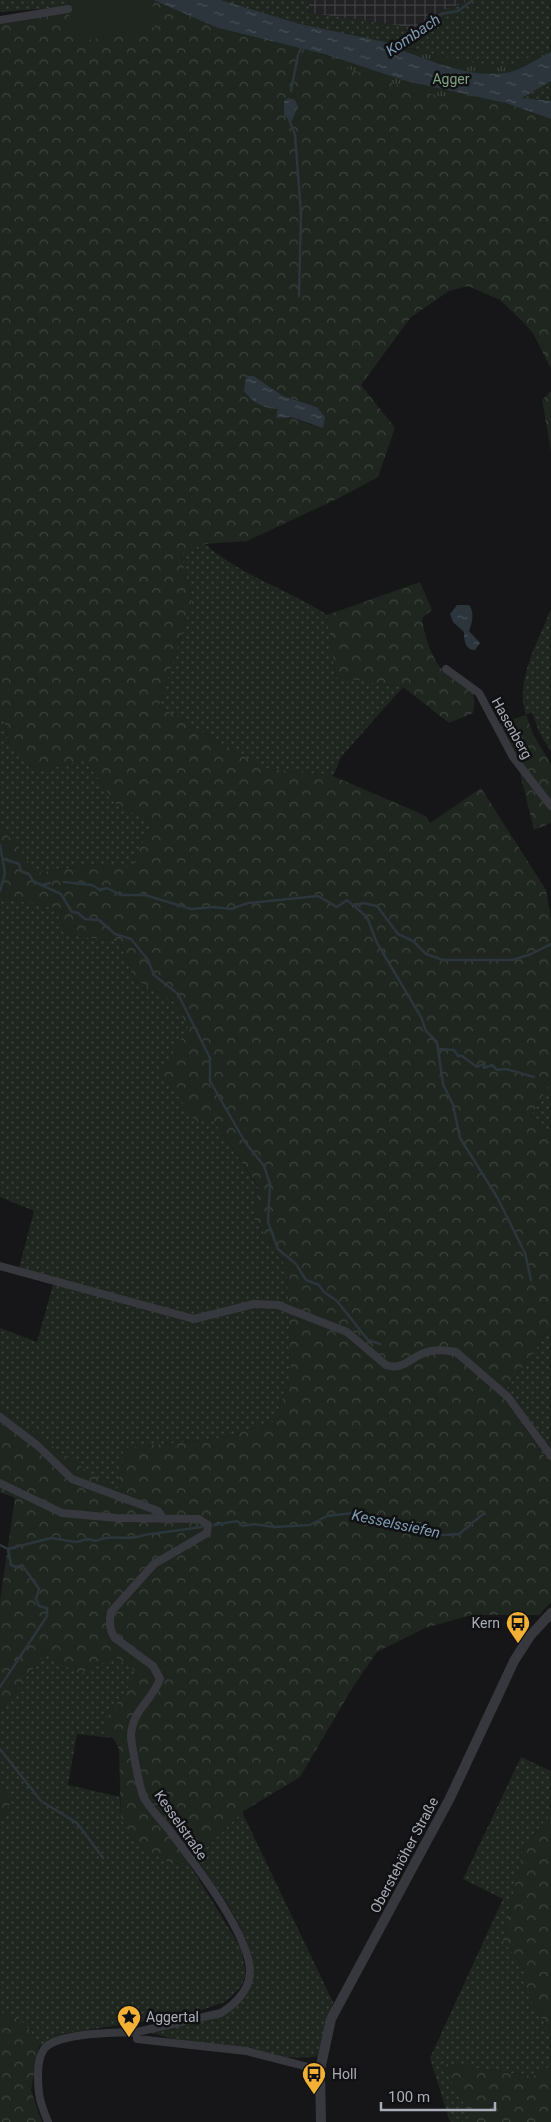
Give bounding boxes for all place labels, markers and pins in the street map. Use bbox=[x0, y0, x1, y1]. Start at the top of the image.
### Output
bus stop icon: Kern bbox=[505, 1610, 531, 1644]
place label: Kern bbox=[471, 1615, 500, 1631]
place icon: Aggertal bbox=[116, 2004, 142, 2038]
place label: Aggertal bbox=[146, 2009, 199, 2025]
bus stop icon: Holl bbox=[301, 2061, 327, 2095]
place label: Holl bbox=[332, 2066, 357, 2082]

